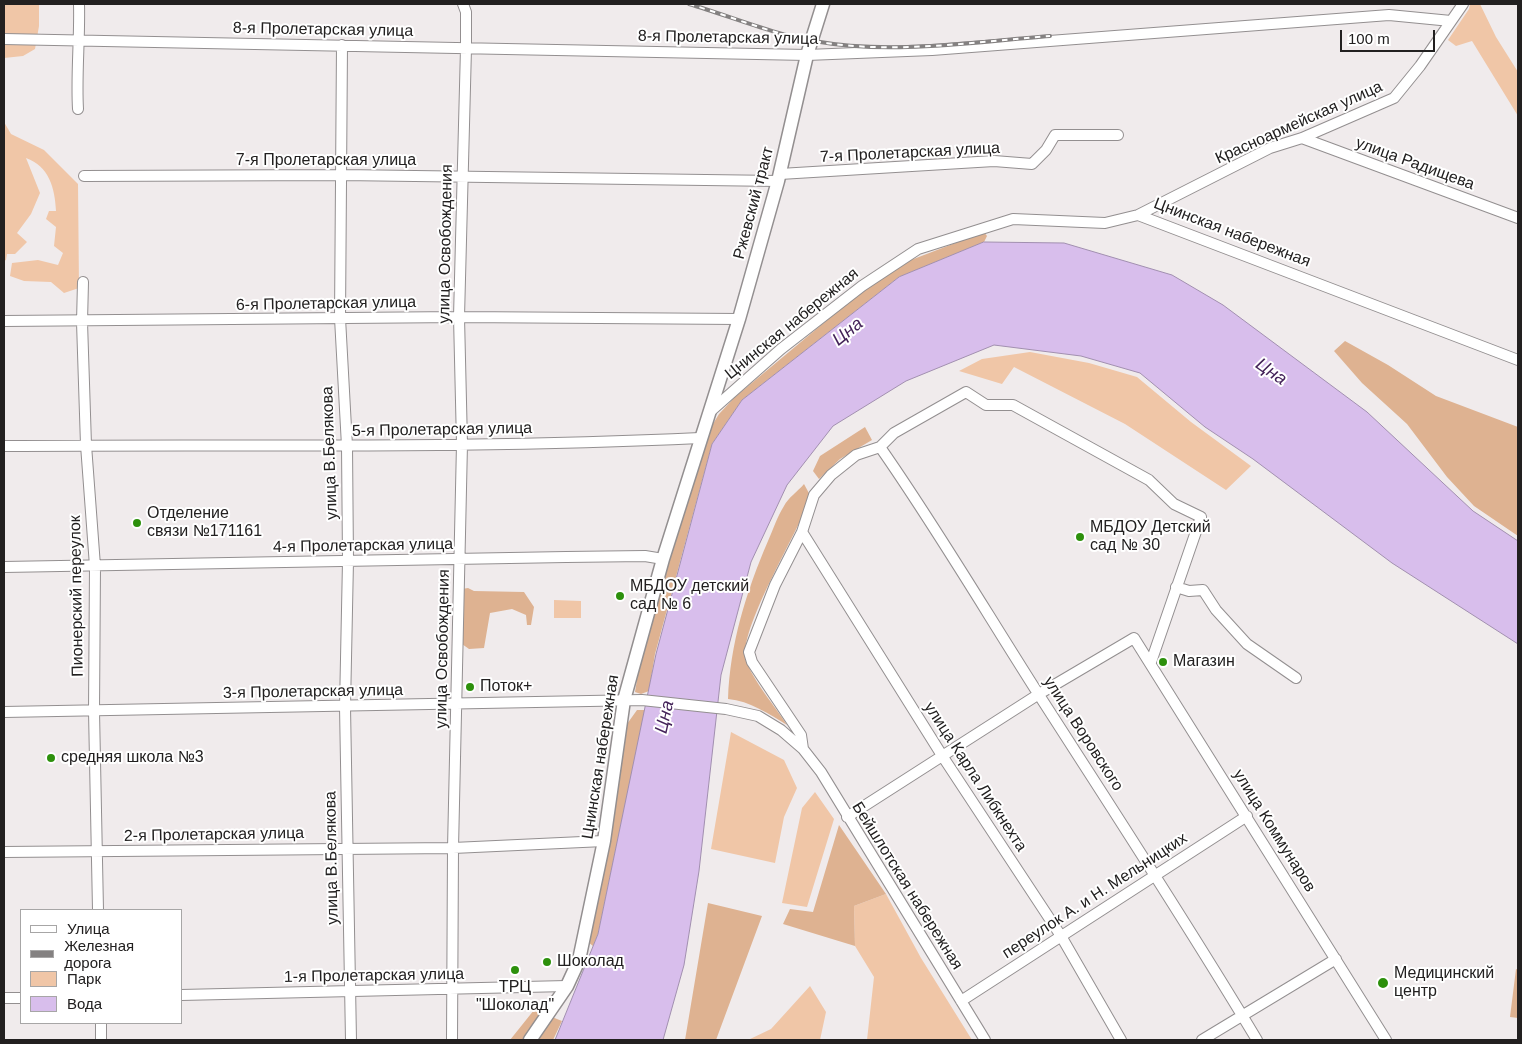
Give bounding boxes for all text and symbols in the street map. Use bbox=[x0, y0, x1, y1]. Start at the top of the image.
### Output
street label: 8-я Пролетарская улица bbox=[233, 19, 413, 41]
scale bar bbox=[1342, 20, 1437, 52]
street label: 8-я Пролетарская улица bbox=[638, 27, 818, 49]
text: 100 m bbox=[1348, 30, 1390, 47]
street label: Красноармейская улица bbox=[1212, 77, 1386, 169]
street label: улица Радищева bbox=[1353, 134, 1477, 194]
street label: 7-я Пролетарская улица bbox=[819, 139, 1001, 167]
street label: Ржевский тракт bbox=[730, 145, 778, 261]
street label: 7-я Пролетарская улица bbox=[236, 151, 416, 171]
street label: улица Освобождения bbox=[435, 164, 457, 324]
street label: Цнинская набережная bbox=[1151, 194, 1313, 272]
street label: Цнинская набережная bbox=[721, 264, 863, 384]
street label: 6-я Пролетарская улица bbox=[236, 293, 416, 315]
water label: Цна bbox=[828, 313, 868, 351]
water label: Цна bbox=[1251, 354, 1291, 390]
street label: улица В.Белякова bbox=[318, 386, 342, 520]
street label: 5-я Пролетарская улица bbox=[352, 419, 532, 441]
place label: Отделение связи №171161 bbox=[147, 504, 262, 542]
street label: Пионерский переулок bbox=[66, 515, 88, 677]
marker: Отделение связи №171161 bbox=[131, 517, 143, 529]
place label: МБДОУ Детский сад № 30 bbox=[1090, 518, 1211, 556]
marker: МБДОУ Детский сад № 30 bbox=[1074, 531, 1086, 543]
street label: 4-я Пролетарская улица bbox=[273, 535, 453, 557]
street label: улица Освобождения bbox=[432, 569, 454, 729]
place label: МБДОУ детский сад № 6 bbox=[630, 577, 749, 615]
marker: МБДОУ детский сад № 6 bbox=[614, 590, 626, 602]
place label: Магазин bbox=[1173, 652, 1235, 672]
marker: Магазин bbox=[1157, 656, 1169, 668]
street label: Цнинская набережная bbox=[579, 673, 623, 841]
street label: улица Воровского bbox=[1039, 673, 1127, 795]
place label: Поток+ bbox=[480, 677, 532, 697]
street label: 3-я Пролетарская улица bbox=[223, 681, 403, 703]
marker: Поток+ bbox=[464, 681, 476, 693]
water label: Цна bbox=[651, 698, 679, 736]
street label: улица Карла Либкнехта bbox=[919, 699, 1031, 855]
place label: средняя школа №3 bbox=[61, 748, 204, 768]
marker: средняя школа №3 bbox=[45, 752, 57, 764]
street label: улица Коммунаров bbox=[1229, 766, 1319, 896]
street label: улица В.Белякова bbox=[321, 791, 343, 925]
street label: Бейшлотская набережная bbox=[847, 799, 967, 973]
street label: 2-я Пролетарская улица bbox=[124, 824, 304, 846]
street label: переулок А. и Н. Мельницких bbox=[999, 829, 1191, 963]
legend bbox=[20, 909, 182, 1024]
text: Улица bbox=[67, 920, 110, 937]
text: Железная дорога bbox=[64, 937, 134, 971]
place label: Шоколад bbox=[557, 952, 624, 972]
marker: Шоколад bbox=[541, 956, 553, 968]
marker: ТРЦ "Шоколад" bbox=[509, 964, 521, 976]
place label: Медицинский центр bbox=[1394, 964, 1494, 1002]
street label: 1-я Пролетарская улица bbox=[284, 965, 464, 987]
text: Парк bbox=[67, 970, 101, 987]
marker: Медицинский центр bbox=[1376, 976, 1390, 990]
place label: ТРЦ "Шоколад" bbox=[476, 978, 554, 1016]
text: Вода bbox=[67, 995, 102, 1012]

